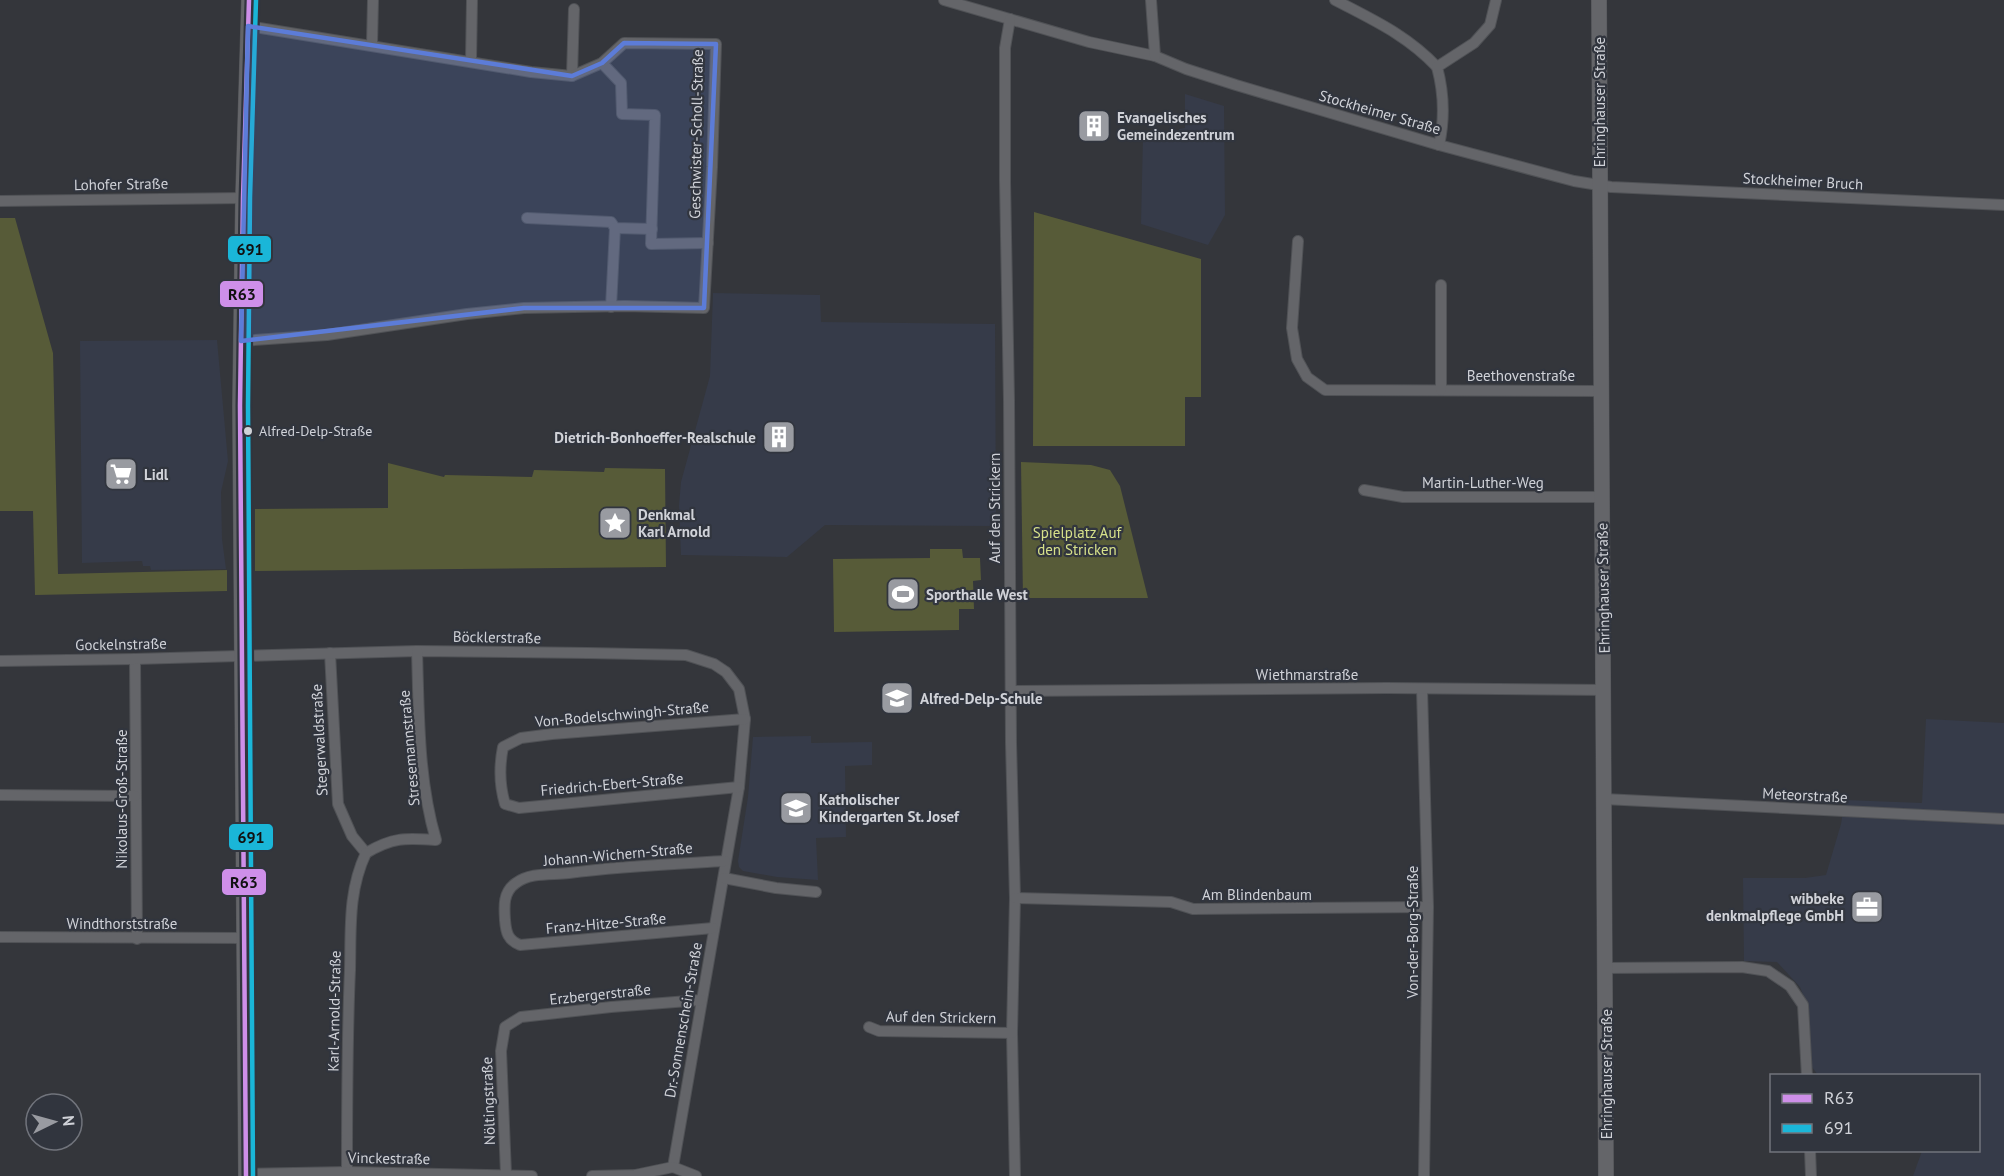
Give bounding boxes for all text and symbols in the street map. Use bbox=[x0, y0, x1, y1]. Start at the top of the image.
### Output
street label: Ehringhauser Straße bbox=[1590, 37, 1609, 167]
street label: Geschwister-Scholl-Straße bbox=[685, 49, 707, 219]
street label: Stockheimer Straße bbox=[1317, 86, 1443, 138]
building icon: Evangelisches Gemeindezentrum bbox=[1076, 108, 1112, 144]
place label: Evangelisches Gemeindezentrum bbox=[1117, 108, 1234, 144]
street label: Stockheimer Bruch bbox=[1742, 168, 1864, 194]
street label: Lohofer Straße bbox=[74, 174, 168, 194]
line badge: 691 bbox=[227, 235, 272, 263]
text: 691 bbox=[236, 239, 264, 259]
line badge: R63 bbox=[219, 280, 264, 308]
text: R63 bbox=[228, 284, 256, 304]
street label: Beethovenstraße bbox=[1467, 366, 1575, 385]
building icon: Dietrich-Bonhoeffer-Realschule bbox=[761, 419, 797, 455]
place label: Alfred-Delp-Straße bbox=[259, 422, 372, 440]
marker: Alfred-Delp-Straße bbox=[242, 425, 254, 437]
place label: Dietrich-Bonhoeffer-Realschule bbox=[554, 428, 756, 447]
street label: Auf den Strickern bbox=[985, 453, 1004, 563]
supermarket icon: Lidl bbox=[103, 456, 139, 492]
place label: Lidl bbox=[144, 465, 169, 484]
street label: Martin-Luther-Weg bbox=[1422, 473, 1544, 492]
place icon: Denkmal Karl Arnold bbox=[597, 505, 633, 541]
place label: Denkmal Karl Arnold bbox=[638, 505, 710, 541]
park label: Spielplatz Auf den Stricken bbox=[1033, 523, 1122, 559]
street label: Ehringhauser Straße bbox=[1592, 523, 1614, 653]
sports icon: Sporthalle West bbox=[885, 576, 921, 612]
place label: Sporthalle West bbox=[926, 585, 1029, 604]
street label: Böcklerstraße bbox=[453, 627, 541, 647]
street label: Gockelnstraße bbox=[75, 634, 167, 654]
street label: Wiethmarstraße bbox=[1256, 665, 1358, 684]
school or university icon: Alfred-Delp-Schule bbox=[879, 680, 915, 716]
street label: Stegerwaldstraße bbox=[307, 683, 331, 797]
street label: Stresemannstraße bbox=[394, 689, 424, 807]
place label: Alfred-Delp-Schule bbox=[920, 689, 1043, 708]
street label: Von-Bodelschwingh-Straße bbox=[533, 697, 710, 731]
street label: Nikolaus-Groß-Straße bbox=[112, 729, 131, 869]
street label: Friedrich-Ebert-Straße bbox=[540, 768, 684, 800]
street label: Meteorstraße bbox=[1762, 783, 1848, 807]
school or university icon: Katholischer Kindergarten St. Josef bbox=[778, 790, 814, 826]
place label: Katholischer Kindergarten St. Josef bbox=[819, 790, 960, 826]
line badge: 691 bbox=[228, 823, 274, 851]
text: 691 bbox=[237, 827, 265, 847]
street label: Johann-Wichern-Straße bbox=[542, 838, 693, 870]
street label: Von-der-Borg-Straße bbox=[1403, 866, 1422, 999]
line badge: R63 bbox=[221, 868, 267, 896]
text: R63 bbox=[230, 872, 258, 892]
street label: Am Blindenbaum bbox=[1202, 885, 1312, 904]
place label: wibbeke denkmalpflege GmbH bbox=[1706, 889, 1844, 925]
office icon: wibbeke denkmalpflege GmbH bbox=[1849, 889, 1885, 925]
street label: Franz-Hitze-Straße bbox=[545, 908, 667, 938]
street label: Windthorststraße bbox=[67, 914, 178, 933]
street label: Dr.-Sonnenschein-Straße bbox=[660, 941, 706, 1099]
street label: Karl-Arnold-Straße bbox=[323, 950, 345, 1072]
street label: Erzbergerstraße bbox=[548, 979, 652, 1009]
street label: Auf den Strickern bbox=[886, 1007, 996, 1027]
street label: Ehringhauser Straße bbox=[1597, 1009, 1616, 1139]
street label: Nöltingstraße bbox=[477, 1057, 499, 1145]
legend bbox=[1770, 1074, 1980, 1152]
text: R63 bbox=[1824, 1086, 1854, 1109]
north arrow bbox=[24, 1092, 84, 1152]
text: N bbox=[59, 1115, 79, 1127]
text: 691 bbox=[1824, 1116, 1853, 1139]
street label: Vinckestraße bbox=[347, 1148, 430, 1168]

